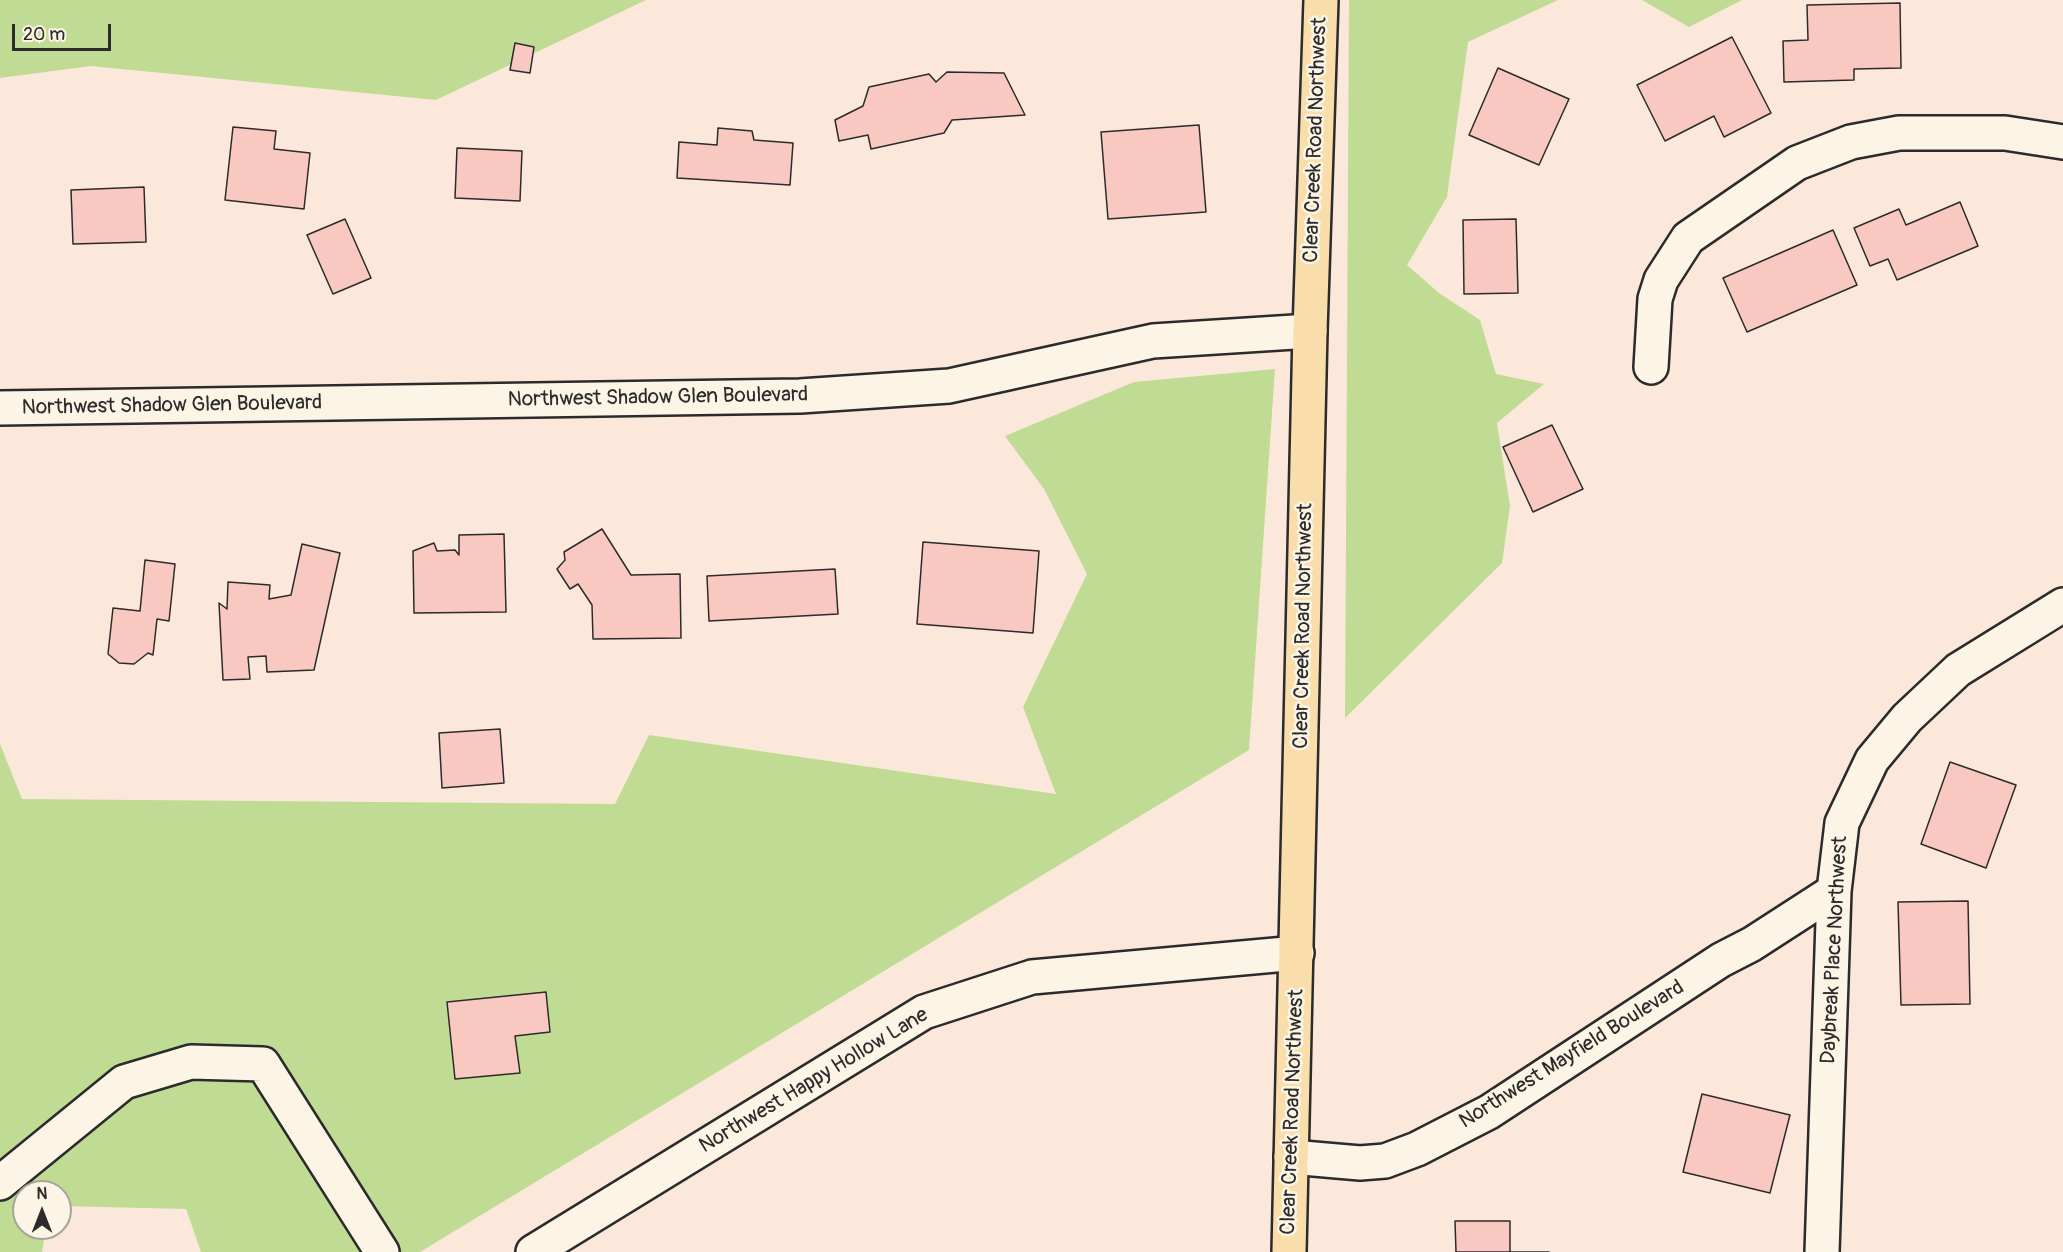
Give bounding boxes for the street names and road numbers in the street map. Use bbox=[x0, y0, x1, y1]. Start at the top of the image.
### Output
street label: Clear Creek Road Northwest bbox=[1299, 17, 1333, 263]
street label: Northwest Shadow Glen Boulevard bbox=[508, 383, 808, 413]
street label: Northwest Shadow Glen Boulevard bbox=[22, 391, 322, 421]
street label: Clear Creek Road Northwest bbox=[1289, 503, 1319, 749]
street label: Daybreak Place Northwest bbox=[1816, 835, 1854, 1065]
street label: Northwest Mayfield Boulevard bbox=[1455, 975, 1689, 1135]
street label: Clear Creek Road Northwest bbox=[1276, 989, 1310, 1235]
street label: Northwest Happy Hollow Lane bbox=[695, 1003, 933, 1159]

